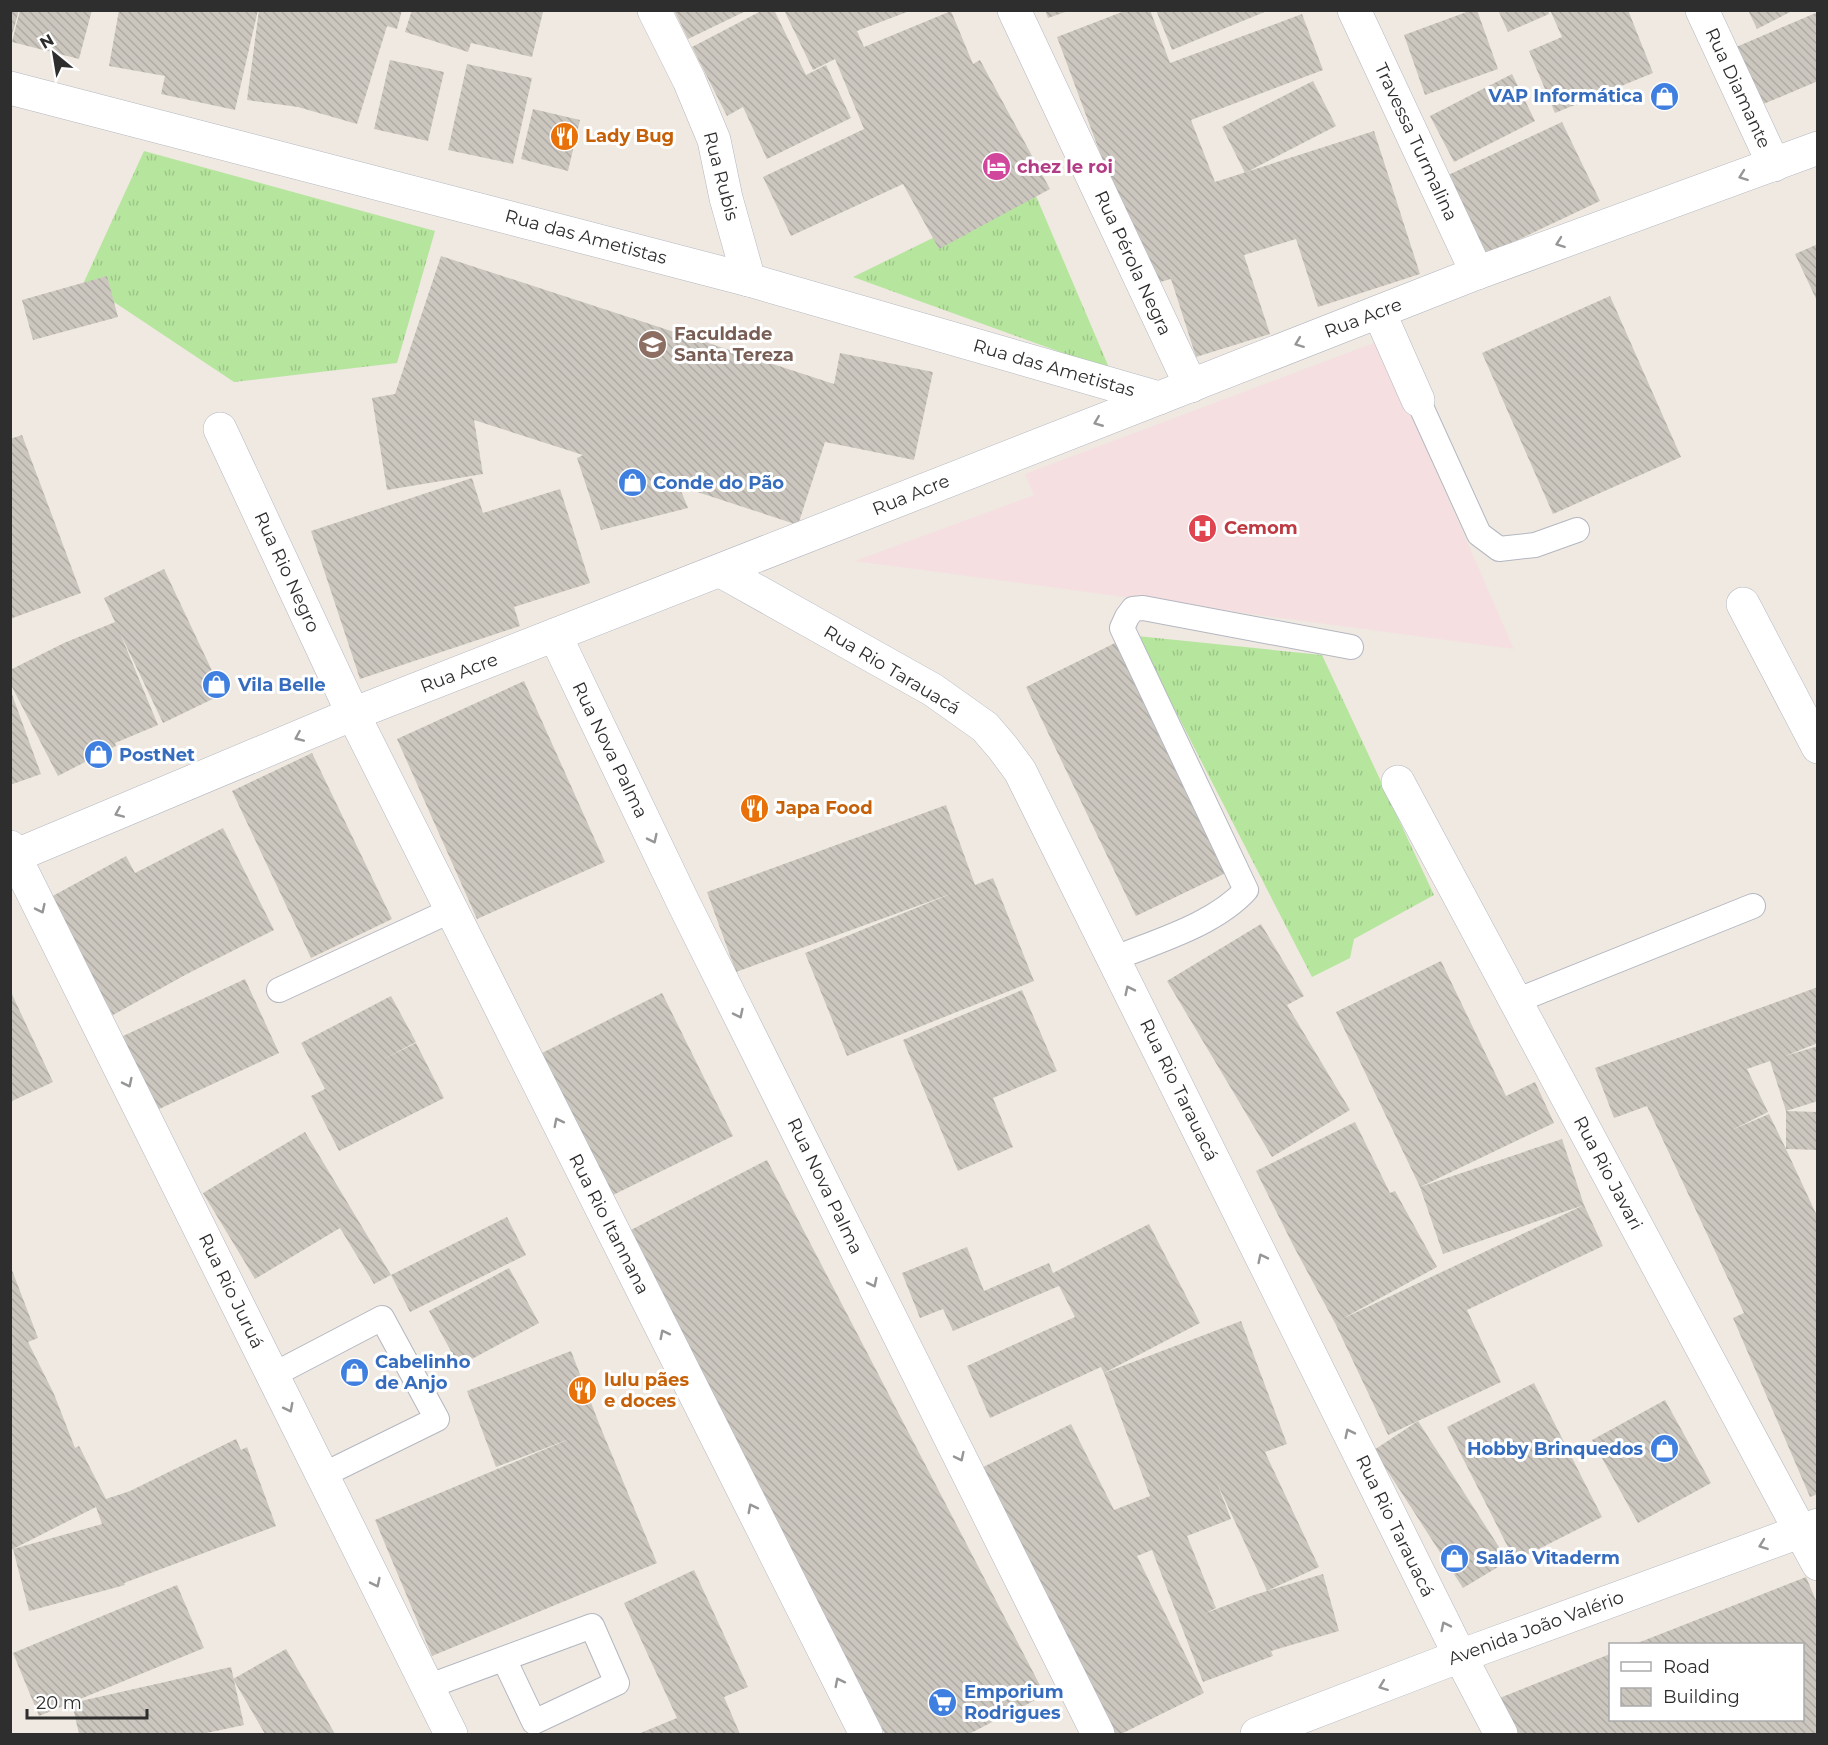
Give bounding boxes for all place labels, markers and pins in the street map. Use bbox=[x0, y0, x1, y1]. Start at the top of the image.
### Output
shop icon: VAP Informática bbox=[1648, 80, 1680, 112]
place label: VAP Informática bbox=[1488, 85, 1643, 107]
restaurant icon: Lady Bug bbox=[548, 120, 580, 152]
place label: Lady Bug bbox=[585, 125, 674, 147]
hotel icon: chez le roi bbox=[980, 151, 1012, 183]
place label: chez le roi bbox=[1017, 156, 1113, 178]
place label: Faculdade Santa Tereza bbox=[674, 323, 794, 366]
school or university icon: Faculdade Santa Tereza bbox=[637, 328, 669, 360]
shop icon: Conde do Pão bbox=[616, 467, 648, 499]
place label: Conde do Pão bbox=[653, 472, 784, 494]
hospital icon: Cemom bbox=[1187, 512, 1219, 544]
place label: Cemom bbox=[1224, 517, 1298, 539]
shop icon: Vila Belle bbox=[201, 669, 233, 701]
place label: Vila Belle bbox=[237, 674, 326, 696]
shop icon: PostNet bbox=[82, 739, 114, 771]
place label: PostNet bbox=[119, 744, 195, 766]
restaurant icon: Japa Food bbox=[739, 792, 771, 824]
place label: Japa Food bbox=[775, 797, 873, 819]
place label: Cabelinho de Anjo bbox=[375, 1351, 471, 1394]
shop icon: Cabelinho de Anjo bbox=[338, 1356, 370, 1388]
place label: lulu pães e doces bbox=[604, 1369, 689, 1412]
restaurant icon: lulu pães e doces bbox=[567, 1374, 599, 1406]
shop icon: Hobby Brinquedos bbox=[1648, 1433, 1680, 1465]
place label: Hobby Brinquedos bbox=[1467, 1438, 1643, 1460]
shop icon: Salão Vitaderm bbox=[1439, 1542, 1471, 1574]
place label: Salão Vitaderm bbox=[1476, 1547, 1620, 1569]
place label: Emporium Rodrigues bbox=[964, 1681, 1064, 1724]
supermarket icon: Emporium Rodrigues bbox=[927, 1686, 959, 1718]

